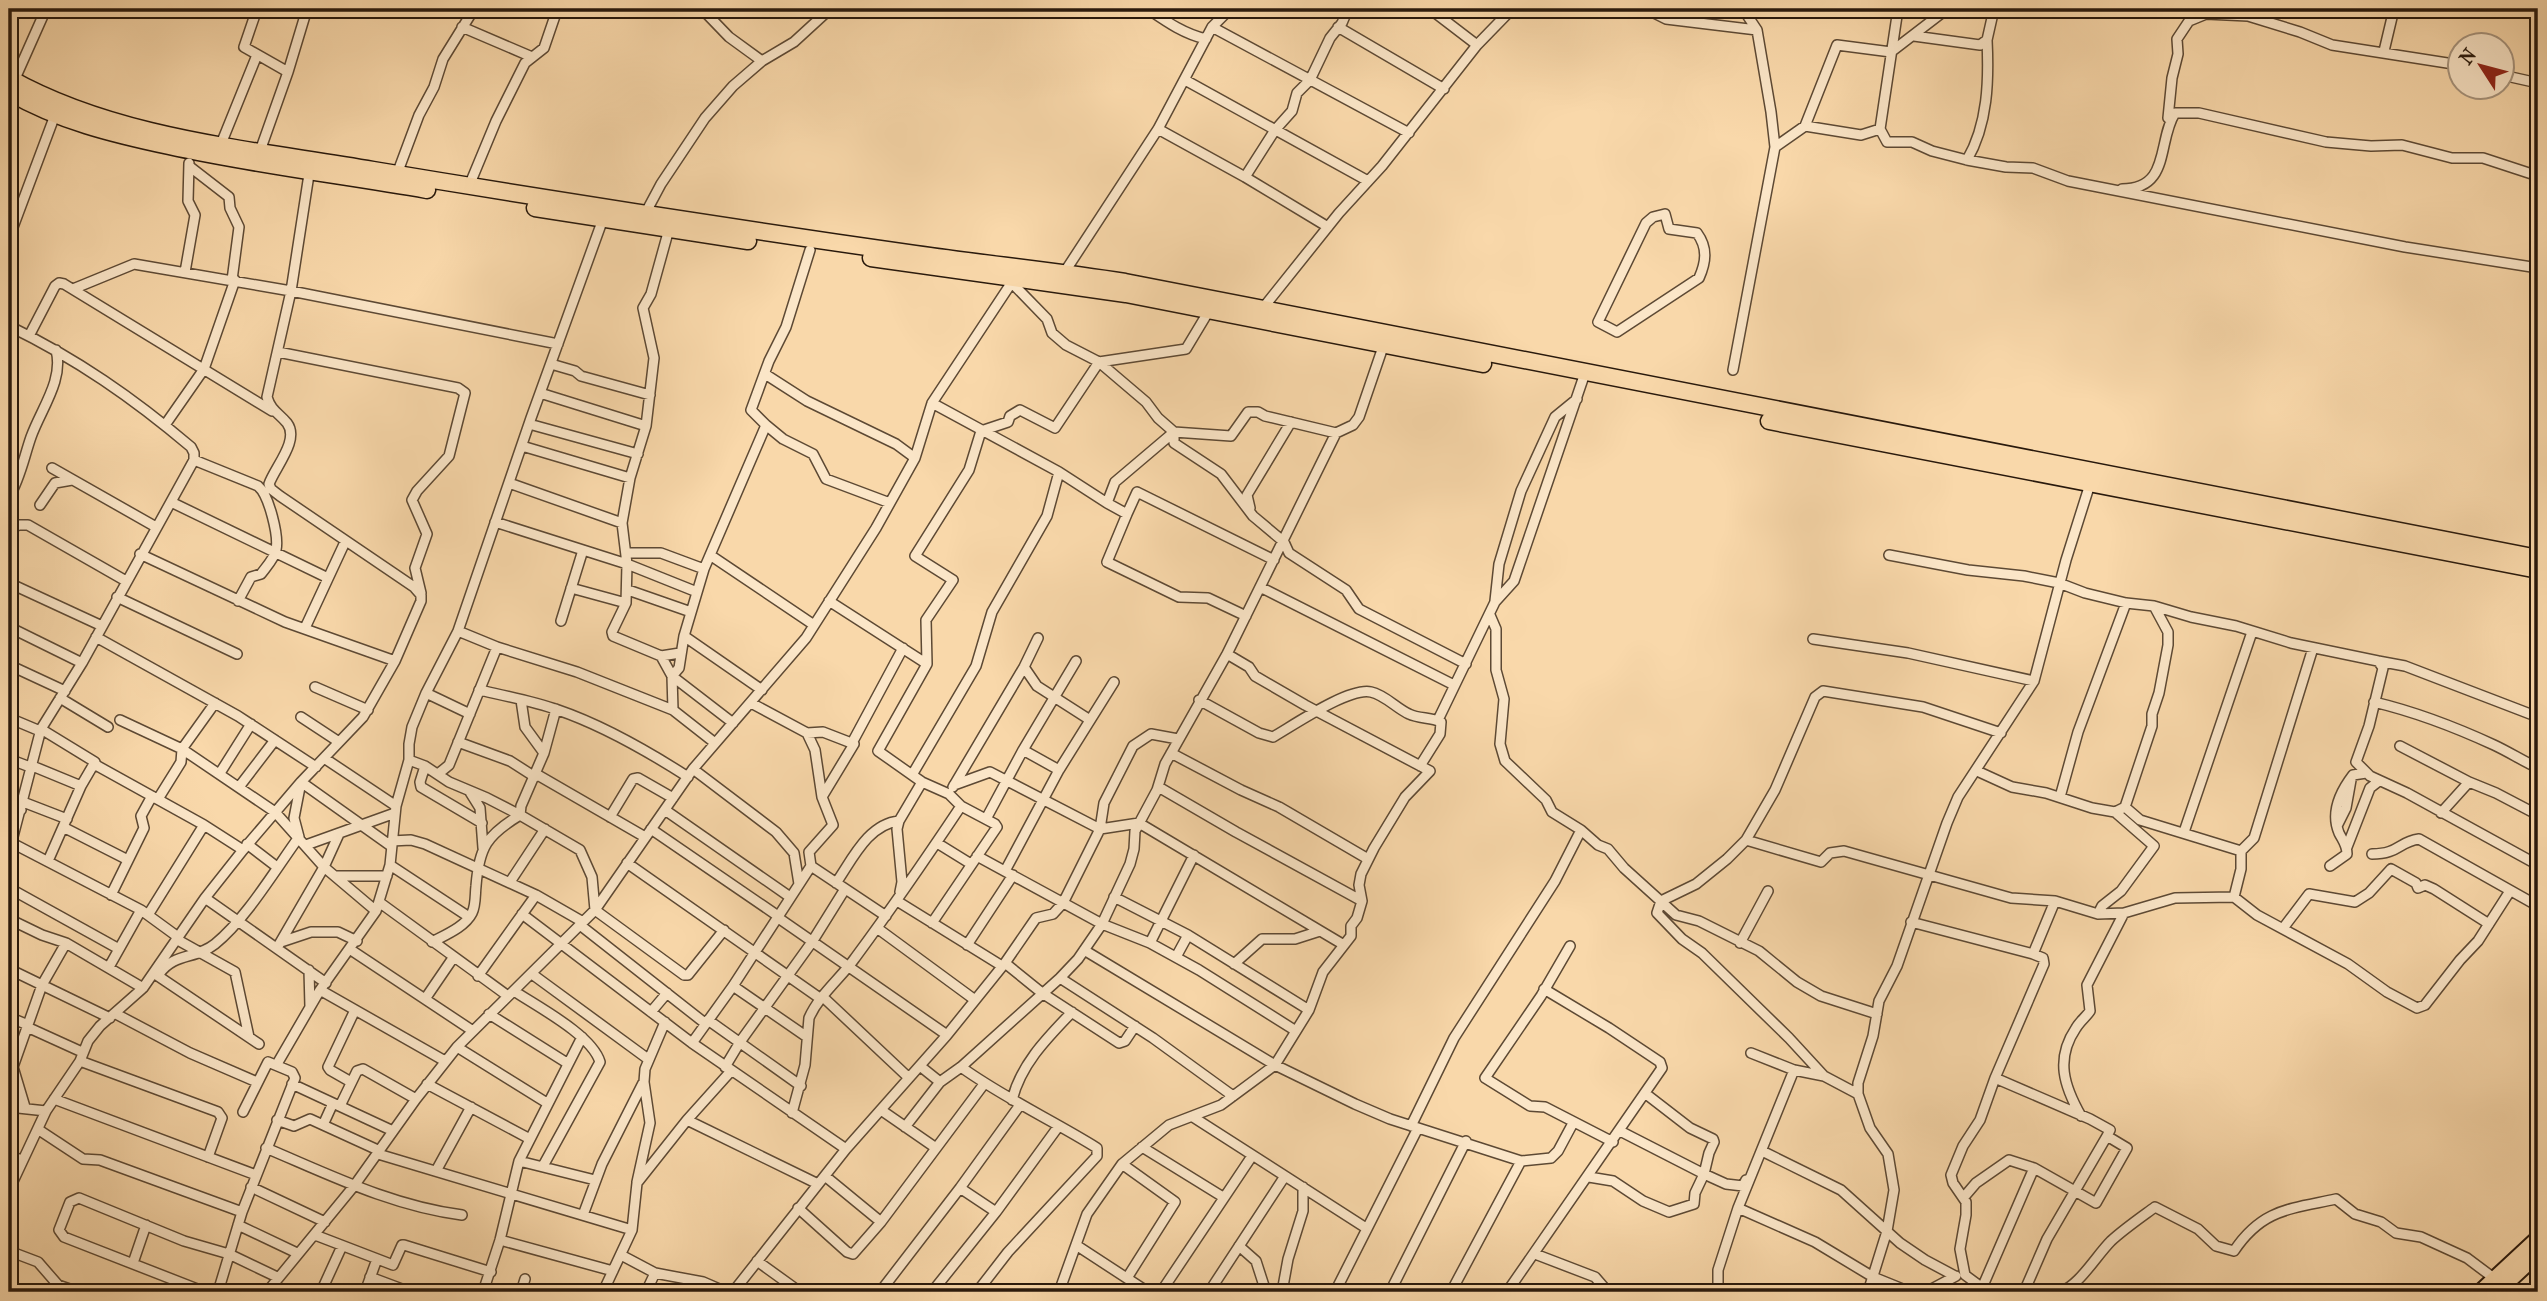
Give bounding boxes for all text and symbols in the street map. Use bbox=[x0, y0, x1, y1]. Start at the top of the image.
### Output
north arrow bbox=[2446, 32, 2516, 102]
text: N bbox=[2455, 44, 2482, 69]

